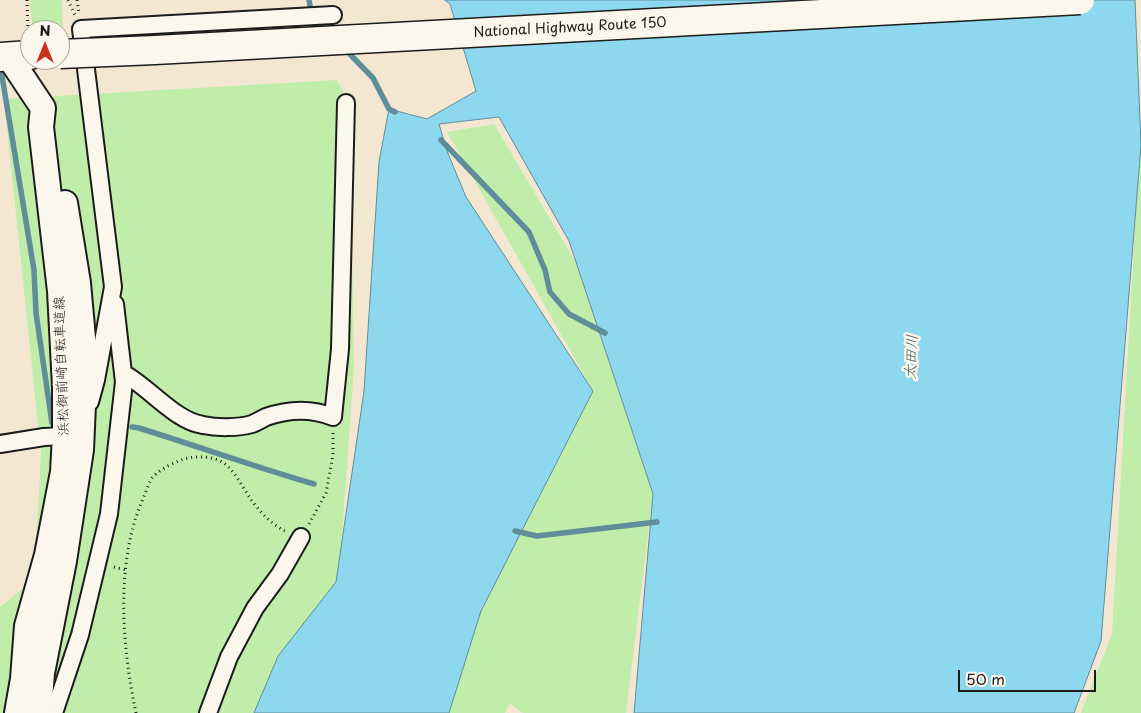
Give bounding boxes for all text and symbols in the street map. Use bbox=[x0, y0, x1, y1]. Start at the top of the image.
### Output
street label: National Highway Route 150 bbox=[473, 15, 667, 41]
north arrow bbox=[20, 20, 70, 70]
text: N bbox=[39, 20, 51, 41]
street label: 浜松御前崎自転車道線 bbox=[51, 296, 73, 436]
water label: 太田川 bbox=[902, 334, 922, 380]
scale bar bbox=[961, 660, 1098, 692]
text: 50 m bbox=[966, 667, 1005, 690]

